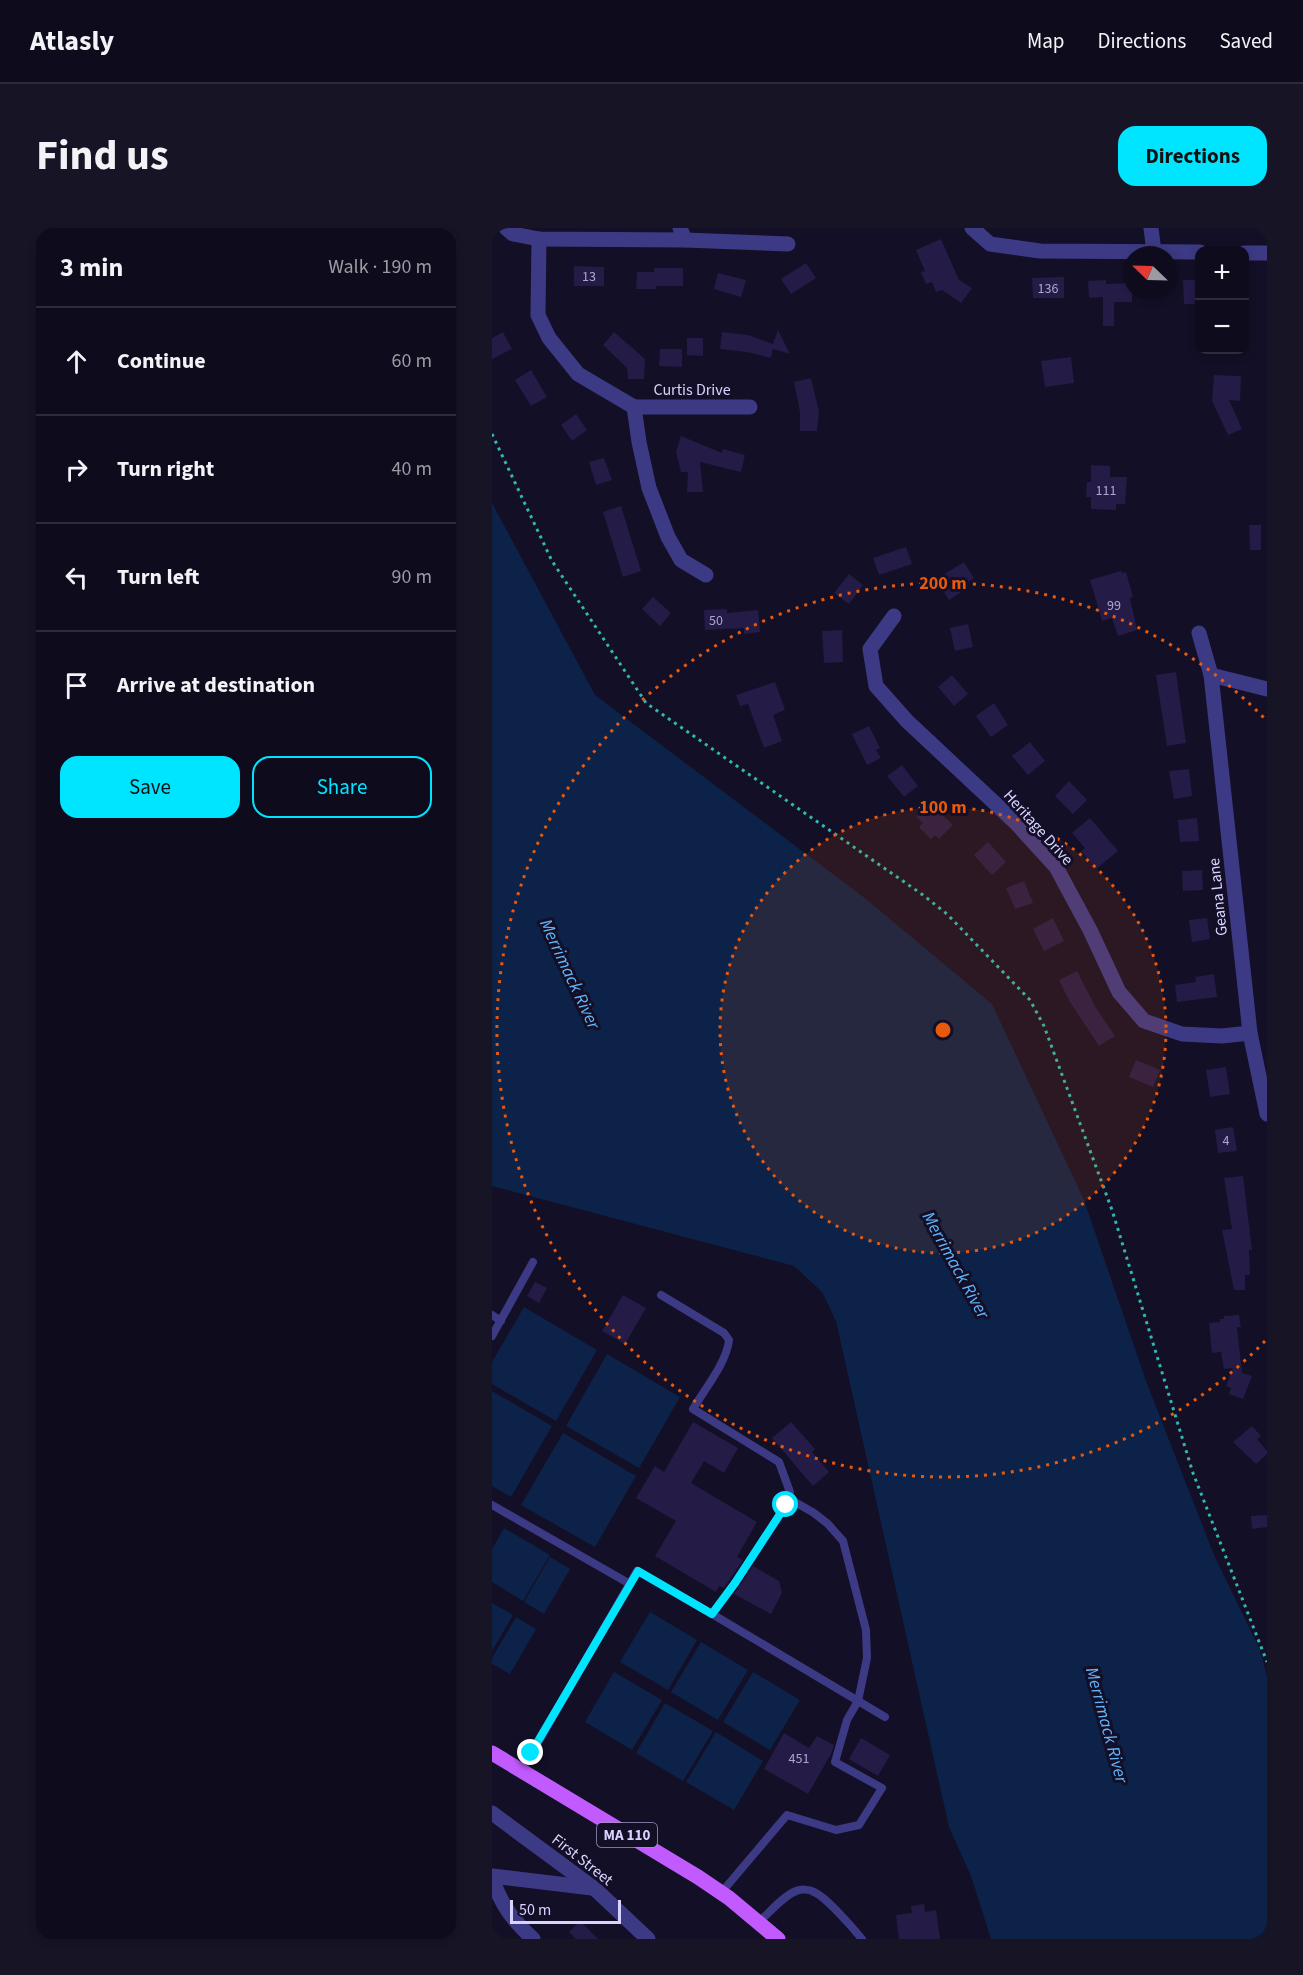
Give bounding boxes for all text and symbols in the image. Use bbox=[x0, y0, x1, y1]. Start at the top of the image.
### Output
text: Atlasly bbox=[30, 21, 114, 61]
text: Map bbox=[1027, 26, 1065, 56]
text: Directions bbox=[1098, 26, 1186, 56]
text: Saved bbox=[1219, 26, 1273, 56]
text: Find us bbox=[36, 126, 169, 186]
button: Directions bbox=[1118, 126, 1267, 186]
north arrow bbox=[1123, 246, 1177, 300]
map controls bbox=[1195, 246, 1249, 354]
button: + bbox=[1195, 246, 1249, 300]
text: 3 min bbox=[60, 249, 123, 286]
text: Walk · 190 m bbox=[328, 253, 432, 281]
house number: 13 bbox=[582, 267, 596, 287]
house number: 136 bbox=[1038, 279, 1058, 299]
button: − bbox=[1195, 300, 1249, 354]
icon: ahead bbox=[60, 345, 93, 378]
text: Continue bbox=[117, 345, 206, 377]
text: 60 m bbox=[392, 347, 432, 375]
street label: Curtis Drive bbox=[653, 379, 731, 401]
icon: right bbox=[60, 453, 93, 486]
text: Turn right bbox=[117, 453, 214, 485]
text: 40 m bbox=[392, 455, 432, 483]
house number: 111 bbox=[1096, 481, 1116, 501]
icon: left bbox=[60, 561, 93, 594]
text: Turn left bbox=[117, 561, 199, 593]
text: 90 m bbox=[392, 563, 432, 591]
text: 200 m bbox=[919, 571, 967, 596]
house number: 99 bbox=[1107, 596, 1121, 616]
house number: 50 bbox=[709, 611, 723, 631]
icon: arrive bbox=[60, 669, 93, 702]
text: Arrive at destination bbox=[117, 669, 315, 701]
button: Save bbox=[60, 756, 240, 818]
button: Share bbox=[252, 756, 432, 818]
street label: Heritage Drive bbox=[998, 785, 1078, 870]
text: 100 m bbox=[919, 795, 967, 820]
street label: Geana Lane bbox=[1203, 857, 1233, 937]
water label: Merrimack River bbox=[533, 915, 606, 1034]
centre of rings bbox=[933, 1020, 953, 1040]
house number: 4 bbox=[1223, 1131, 1230, 1151]
water label: Merrimack River bbox=[916, 1207, 996, 1324]
route start bbox=[772, 1491, 798, 1517]
water label: Merrimack River bbox=[1079, 1664, 1134, 1787]
route end bbox=[517, 1739, 543, 1765]
house number: 451 bbox=[789, 1749, 809, 1769]
road number: MA 110 bbox=[597, 1823, 657, 1847]
street label: First Street bbox=[547, 1829, 618, 1891]
scale bar bbox=[510, 1897, 621, 1924]
text: 50 m bbox=[519, 1899, 551, 1921]

